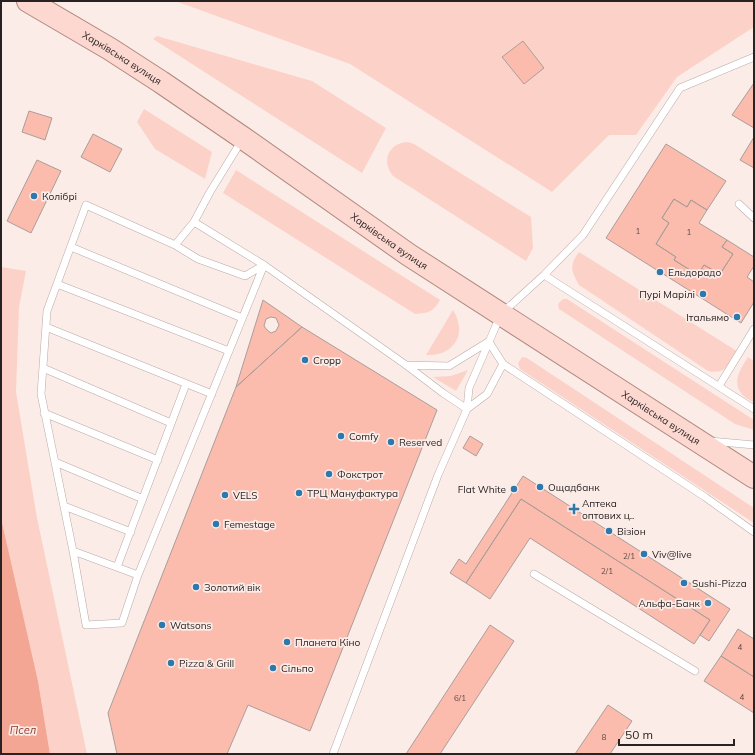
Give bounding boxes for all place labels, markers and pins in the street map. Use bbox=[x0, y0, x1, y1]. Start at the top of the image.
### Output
place label: Колібрі bbox=[42, 190, 77, 203]
marker: Колібрі bbox=[29, 191, 39, 201]
place label: Ельдорадо bbox=[668, 266, 721, 279]
marker: Ельдорадо bbox=[655, 267, 665, 277]
place label: Пурі Марілі bbox=[639, 288, 695, 301]
marker: Пурі Марілі bbox=[698, 289, 708, 299]
place label: Італьямо bbox=[686, 311, 729, 324]
marker: Італьямо bbox=[732, 312, 742, 322]
place label: Cropp bbox=[313, 354, 341, 367]
marker: Cropp bbox=[300, 355, 310, 365]
place label: Comfy bbox=[349, 430, 379, 443]
marker: Comfy bbox=[336, 431, 346, 441]
place label: Reserved bbox=[399, 436, 442, 449]
marker: Reserved bbox=[386, 437, 396, 447]
place label: Фокстрот bbox=[337, 468, 383, 481]
marker: Фокстрот bbox=[324, 469, 334, 479]
place label: Ощадбанк bbox=[548, 481, 600, 494]
marker: Ощадбанк bbox=[535, 482, 545, 492]
place label: Flat White bbox=[458, 483, 506, 496]
marker: Flat White bbox=[509, 484, 519, 494]
place label: ТРЦ Мануфактура bbox=[307, 487, 398, 500]
marker: ТРЦ Мануфактура bbox=[294, 488, 304, 498]
place label: VELS bbox=[233, 489, 257, 502]
marker: VELS bbox=[220, 490, 230, 500]
place label: Аптека оптових ц.. bbox=[582, 497, 634, 522]
marker: Аптека оптових ц.. bbox=[569, 504, 579, 514]
place label: Femestage bbox=[224, 518, 275, 531]
marker: Femestage bbox=[211, 519, 221, 529]
place label: Візіон bbox=[617, 525, 646, 538]
marker: Візіон bbox=[604, 526, 614, 536]
place label: Viv@live bbox=[652, 548, 692, 561]
marker: Viv@live bbox=[639, 549, 649, 559]
place label: Sushi-Pizza bbox=[692, 577, 747, 590]
marker: Sushi-Pizza bbox=[679, 578, 689, 588]
place label: Золотий вік bbox=[204, 581, 261, 594]
marker: Золотий вік bbox=[191, 582, 201, 592]
place label: Альфа-Банк bbox=[639, 597, 701, 610]
marker: Альфа-Банк bbox=[703, 598, 713, 608]
place label: Watsons bbox=[170, 619, 212, 632]
marker: Watsons bbox=[157, 620, 167, 630]
place label: Планета Кіно bbox=[295, 636, 360, 649]
marker: Планета Кіно bbox=[282, 637, 292, 647]
place label: Pizza & Grill bbox=[179, 657, 234, 670]
marker: Pizza & Grill bbox=[166, 658, 176, 668]
place label: Сільпо bbox=[281, 662, 314, 675]
marker: Сільпо bbox=[268, 663, 278, 673]

